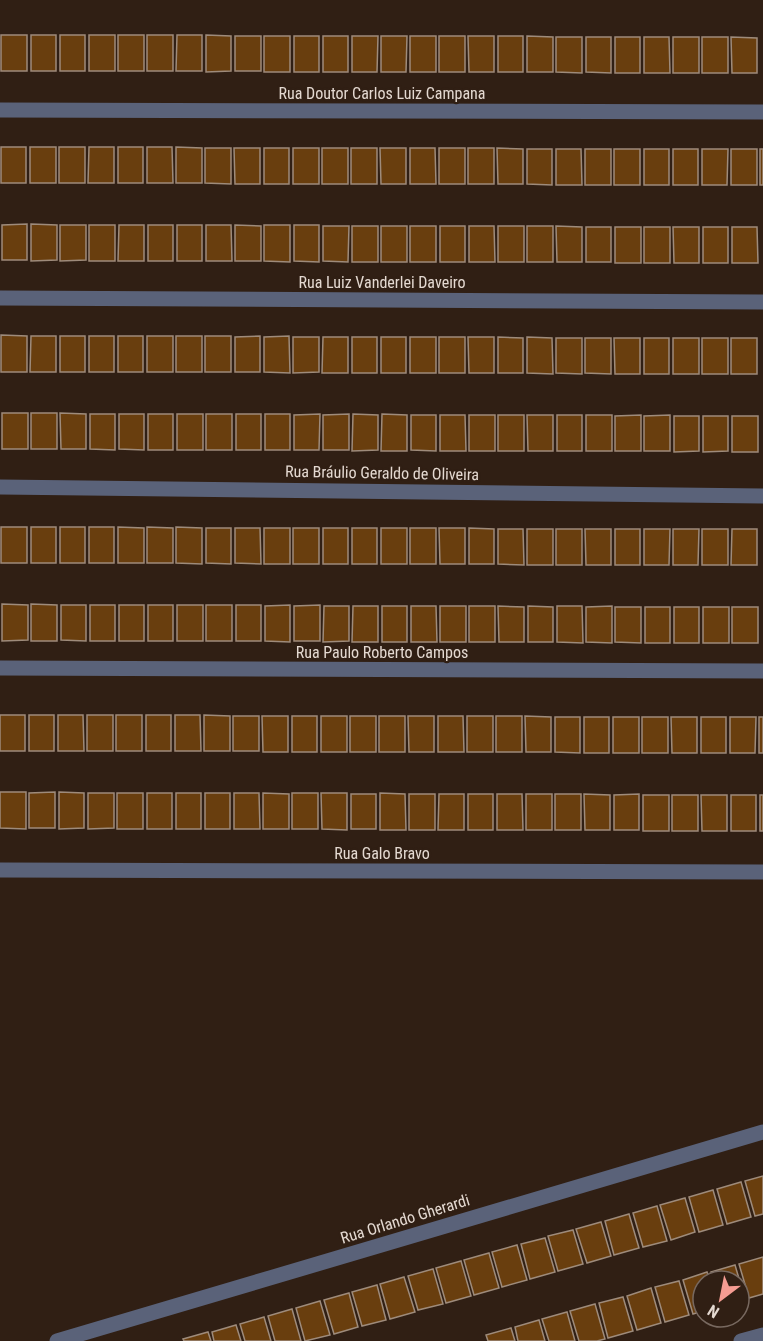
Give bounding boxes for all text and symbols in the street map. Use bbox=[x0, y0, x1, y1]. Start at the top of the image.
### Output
street label: Rua Doutor Carlos Luiz Campana bbox=[278, 84, 486, 103]
street label: Rua Luiz Vanderlei Daveiro bbox=[298, 273, 466, 292]
street label: Rua Bráulio Geraldo de Oliveira bbox=[285, 462, 479, 484]
street label: Rua Paulo Roberto Campos bbox=[296, 643, 468, 662]
street label: Rua Galo Bravo bbox=[334, 844, 430, 863]
street label: Rua Orlando Gherardi bbox=[338, 1190, 472, 1248]
north arrow bbox=[691, 1269, 751, 1329]
text: N bbox=[704, 1301, 723, 1322]

